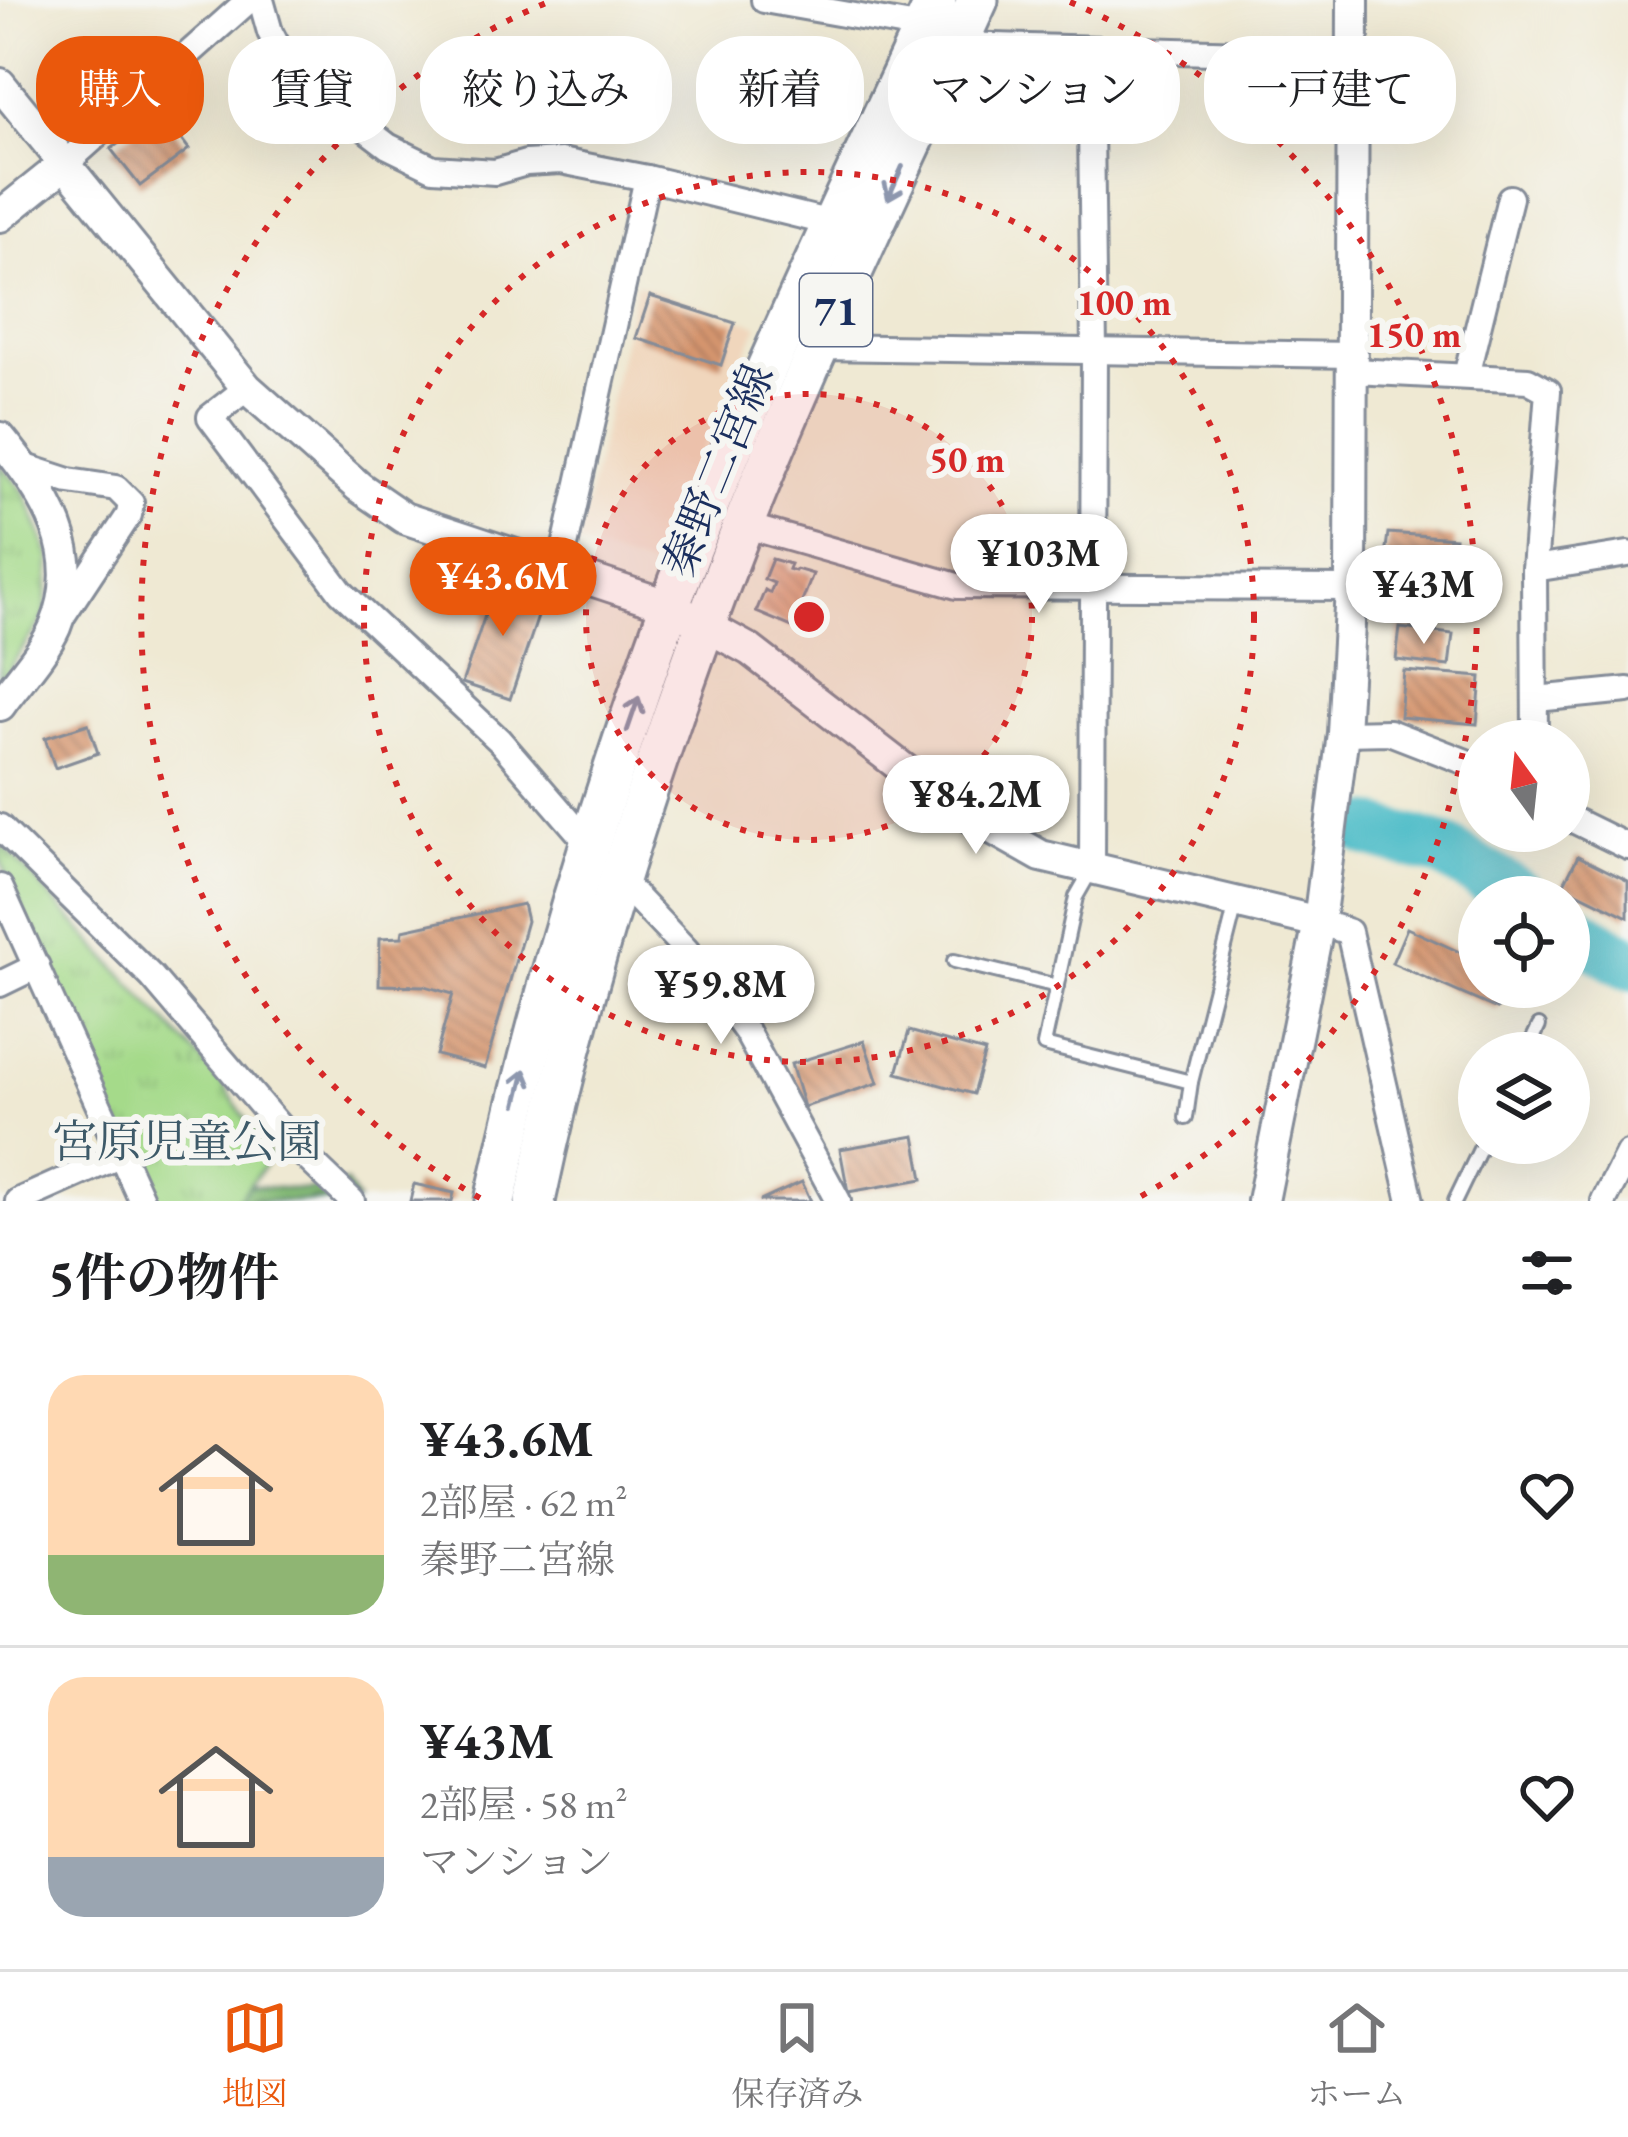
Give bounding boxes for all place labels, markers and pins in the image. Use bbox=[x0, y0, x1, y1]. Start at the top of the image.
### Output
pin: ¥103M bbox=[955, 514, 1123, 616]
pin: ¥43.6M bbox=[405, 537, 601, 639]
pin: ¥43M bbox=[1353, 545, 1495, 647]
centre of rings bbox=[788, 596, 830, 638]
pin: ¥84.2M bbox=[878, 755, 1074, 857]
pin: ¥59.8M bbox=[623, 945, 819, 1047]

